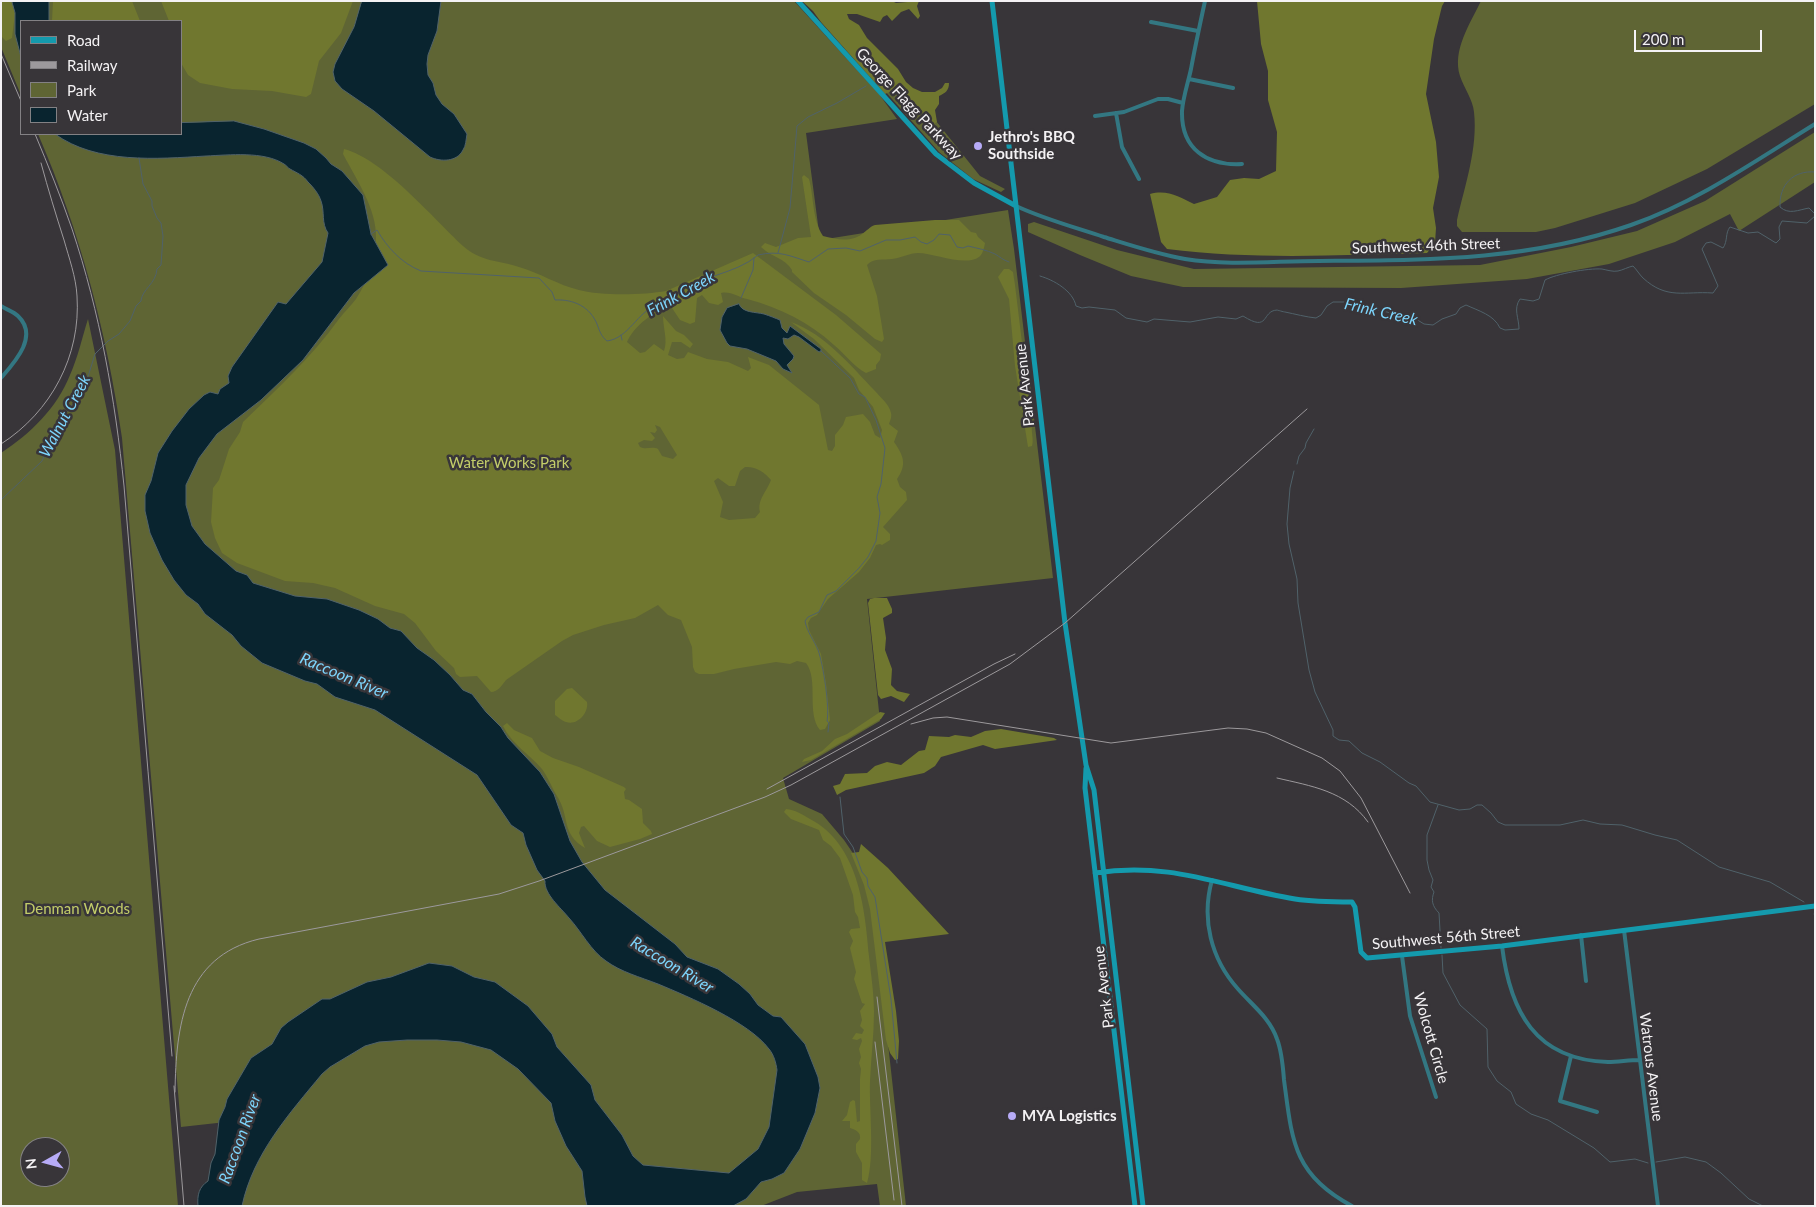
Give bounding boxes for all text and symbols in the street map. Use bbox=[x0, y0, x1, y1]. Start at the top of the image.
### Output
legend bbox=[20, 20, 182, 135]
scale bar bbox=[1636, 20, 1764, 52]
text: 200 m bbox=[1642, 30, 1684, 48]
text: Road bbox=[67, 31, 100, 49]
street label: George Flagg Parkway bbox=[852, 44, 966, 164]
text: Railway bbox=[67, 56, 118, 74]
text: Park bbox=[67, 81, 96, 99]
text: Water bbox=[67, 106, 108, 124]
place label: Jethro's BBQ Southside bbox=[988, 128, 1075, 163]
marker: Jethro's BBQ Southside bbox=[972, 140, 984, 152]
street label: Southwest 46th Street bbox=[1351, 234, 1501, 258]
water label: Frink Creek bbox=[644, 268, 718, 320]
water label: Frink Creek bbox=[1342, 294, 1420, 330]
street label: Park Avenue bbox=[1012, 343, 1038, 427]
water label: Walnut Creek bbox=[35, 372, 95, 460]
park label: Water Works Park bbox=[449, 454, 569, 472]
water label: Raccoon River bbox=[297, 649, 391, 703]
park label: Denman Woods bbox=[24, 900, 130, 918]
street label: Southwest 56th Street bbox=[1371, 923, 1521, 953]
water label: Raccoon River bbox=[627, 933, 717, 997]
street label: Park Avenue bbox=[1090, 945, 1118, 1029]
street label: Wolcott Circle bbox=[1409, 991, 1453, 1085]
street label: Watrous Avenue bbox=[1635, 1012, 1667, 1122]
water label: Raccoon River bbox=[215, 1092, 265, 1186]
place label: MYA Logistics bbox=[1022, 1107, 1117, 1125]
marker: MYA Logistics bbox=[1006, 1110, 1018, 1122]
north arrow bbox=[20, 1137, 70, 1187]
text: N bbox=[22, 1157, 40, 1170]

